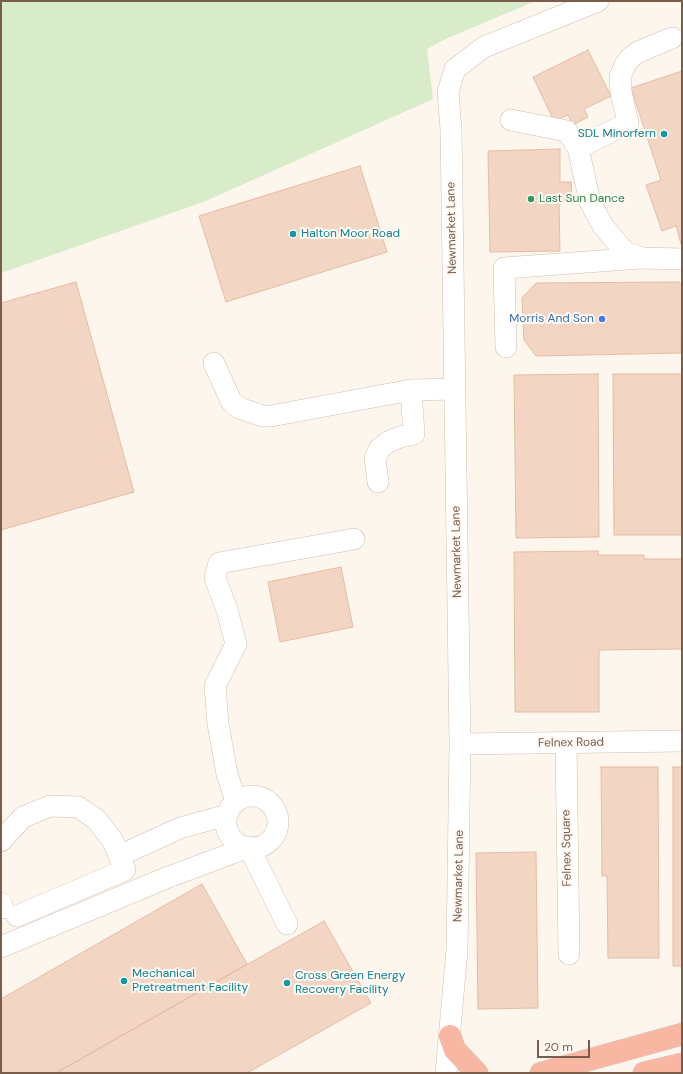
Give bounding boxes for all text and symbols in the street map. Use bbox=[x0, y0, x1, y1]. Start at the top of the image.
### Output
place label: SDL Minorfern bbox=[578, 127, 656, 141]
marker: SDL Minorfern bbox=[659, 129, 669, 139]
street label: Newmarket Lane bbox=[444, 182, 460, 274]
place label: Last Sun Dance bbox=[539, 192, 625, 206]
marker: Last Sun Dance bbox=[526, 194, 536, 204]
place label: Halton Moor Road bbox=[301, 227, 400, 241]
marker: Halton Moor Road bbox=[288, 229, 298, 239]
place label: Morris And Son bbox=[509, 312, 594, 326]
marker: Morris And Son bbox=[597, 314, 607, 324]
street label: Newmarket Lane bbox=[449, 506, 465, 598]
street label: Felnex Road bbox=[538, 735, 604, 751]
street label: Felnex Square bbox=[559, 809, 575, 887]
street label: Newmarket Lane bbox=[451, 830, 467, 922]
place label: Mechanical Pretreatment Facility bbox=[132, 967, 248, 995]
place label: Cross Green Energy Recovery Facility bbox=[295, 969, 405, 997]
marker: Mechanical Pretreatment Facility bbox=[119, 976, 129, 986]
marker: Cross Green Energy Recovery Facility bbox=[282, 978, 292, 988]
scale bar bbox=[539, 1032, 592, 1058]
text: 20 m bbox=[544, 1039, 573, 1055]

